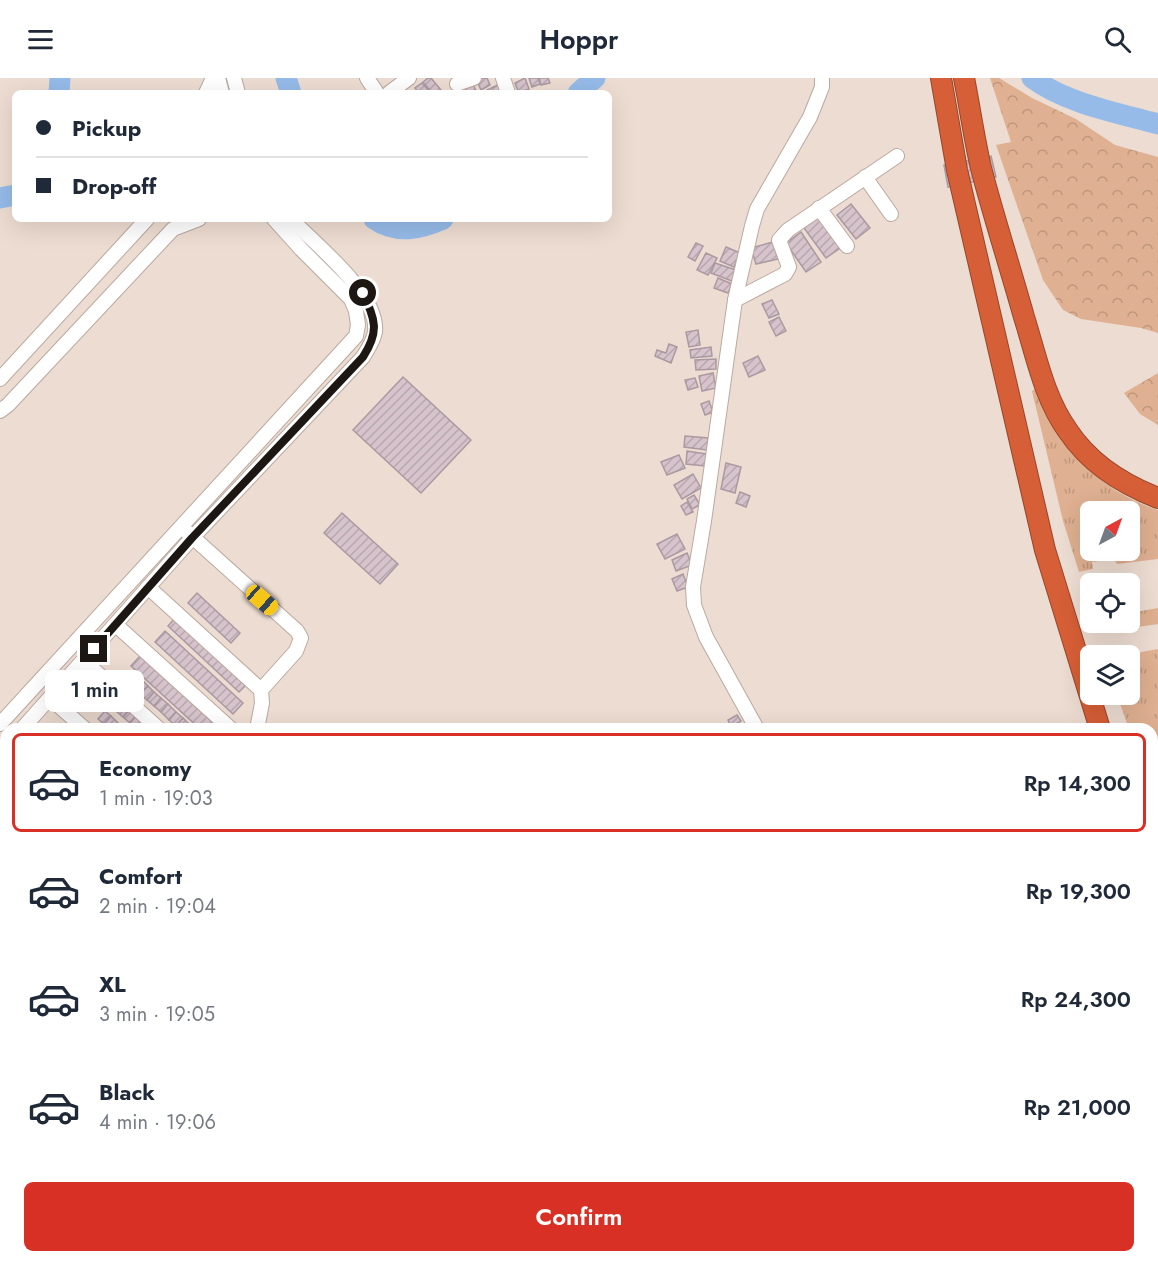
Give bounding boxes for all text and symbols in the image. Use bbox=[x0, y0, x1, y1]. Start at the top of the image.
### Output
text: Hoppr bbox=[539, 20, 619, 59]
icon: menu bbox=[24, 23, 57, 56]
icon: search bbox=[1101, 23, 1134, 56]
text: Pickup bbox=[72, 112, 141, 144]
text: Drop-off bbox=[72, 170, 156, 202]
route start bbox=[349, 279, 376, 306]
north arrow bbox=[1080, 501, 1140, 561]
map controls bbox=[1080, 501, 1140, 705]
button: locate bbox=[1080, 573, 1140, 633]
car bbox=[243, 581, 281, 619]
route end bbox=[80, 635, 107, 662]
button: layers bbox=[1080, 645, 1140, 705]
callout: 1 min bbox=[44, 670, 144, 712]
text: 1 min bbox=[70, 676, 119, 705]
text: Economy bbox=[99, 752, 191, 784]
icon: car bbox=[27, 756, 81, 810]
text: Rp 14,300 bbox=[1024, 767, 1131, 799]
text: 1 min · 19:03 bbox=[99, 784, 213, 813]
text: Comfort bbox=[99, 860, 182, 892]
icon: car bbox=[27, 864, 81, 918]
text: Rp 19,300 bbox=[1026, 875, 1131, 907]
text: 2 min · 19:04 bbox=[99, 892, 216, 921]
text: XL bbox=[99, 968, 126, 1000]
icon: car bbox=[27, 972, 81, 1026]
text: Rp 24,300 bbox=[1021, 983, 1131, 1015]
text: 3 min · 19:05 bbox=[99, 1000, 215, 1029]
text: Black bbox=[99, 1076, 155, 1108]
icon: car bbox=[27, 1080, 81, 1134]
text: Rp 21,000 bbox=[1023, 1091, 1131, 1123]
text: 4 min · 19:06 bbox=[99, 1108, 216, 1137]
button: Confirm bbox=[24, 1182, 1134, 1251]

